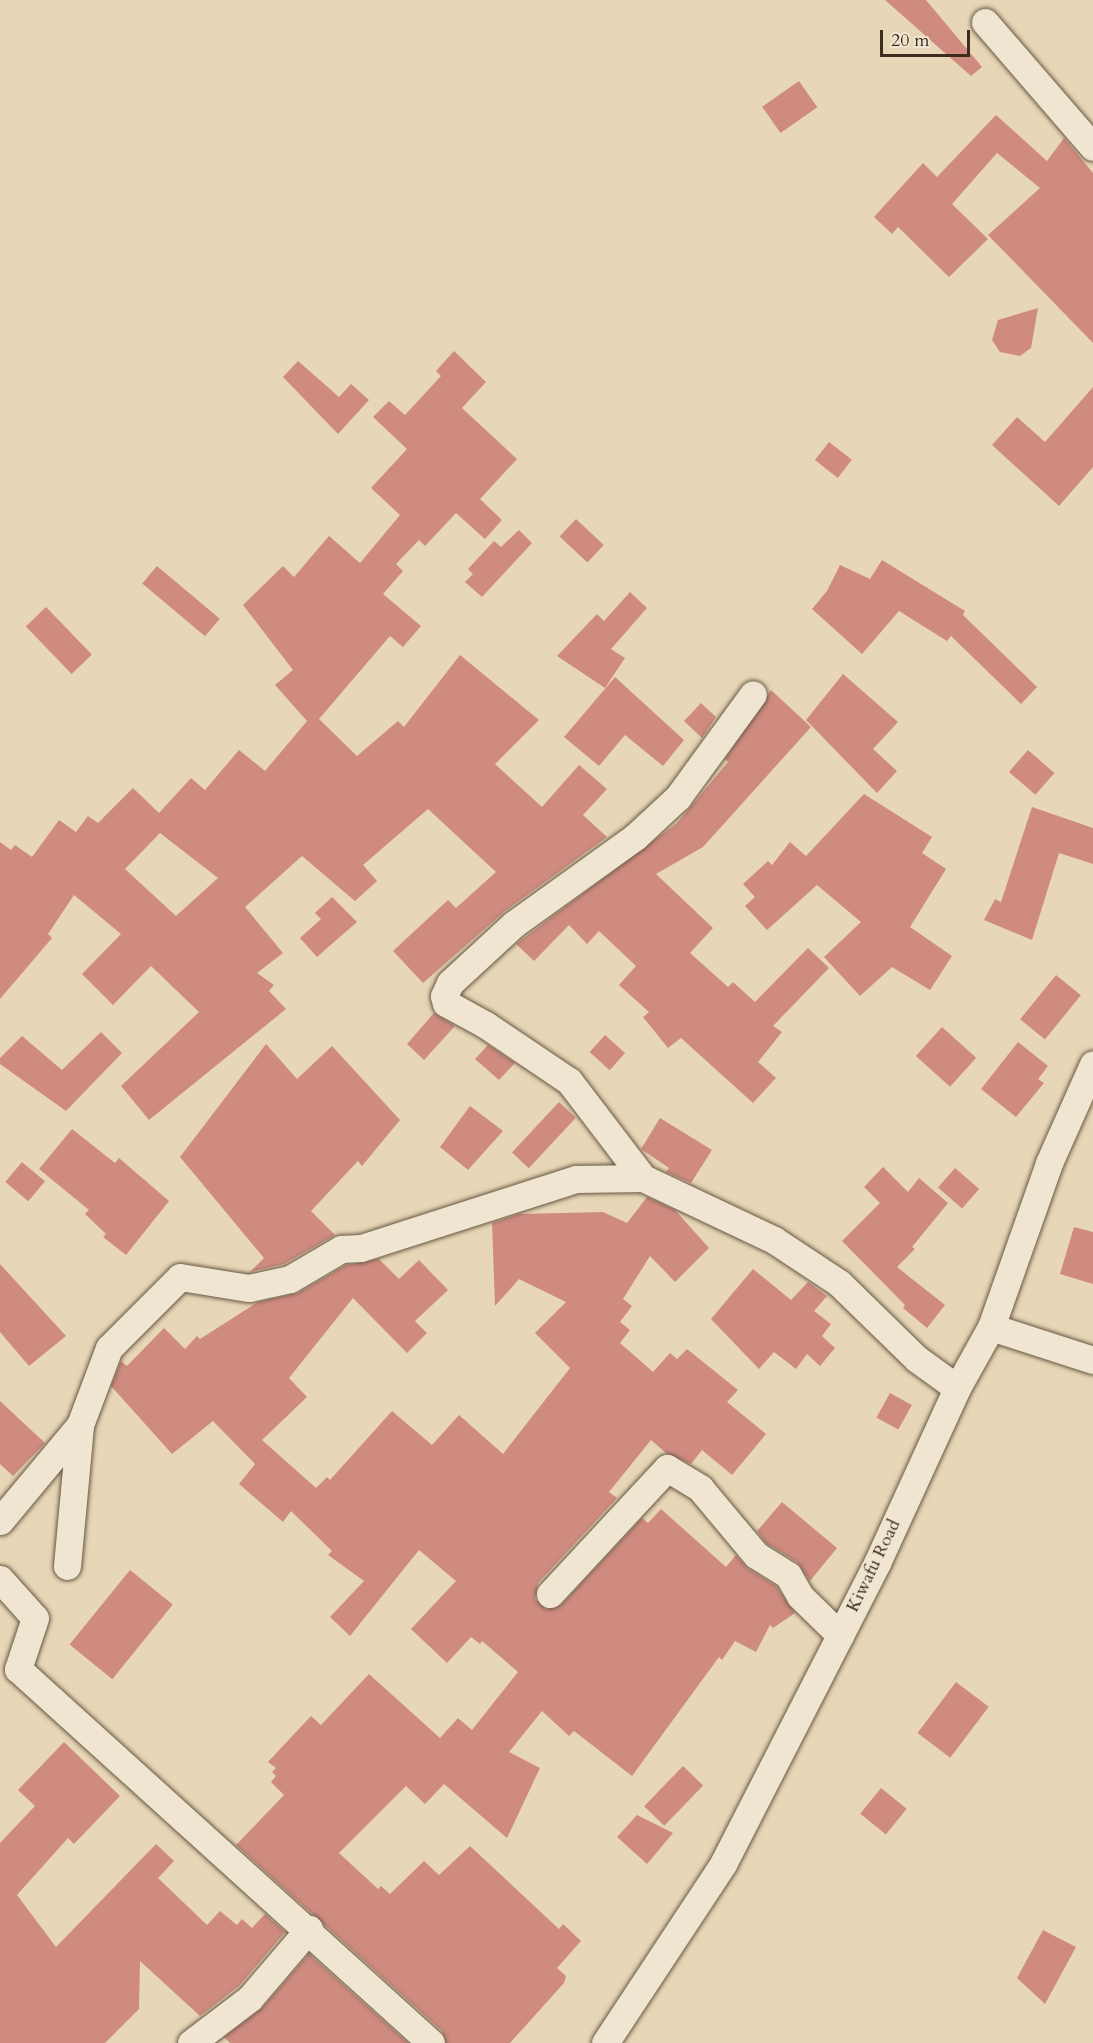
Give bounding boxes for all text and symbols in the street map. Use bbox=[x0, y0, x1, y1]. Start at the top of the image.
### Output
scale bar bbox=[883, 18, 973, 56]
text: 20 m bbox=[891, 28, 930, 53]
street label: Kiwafu Road bbox=[842, 1516, 906, 1616]

